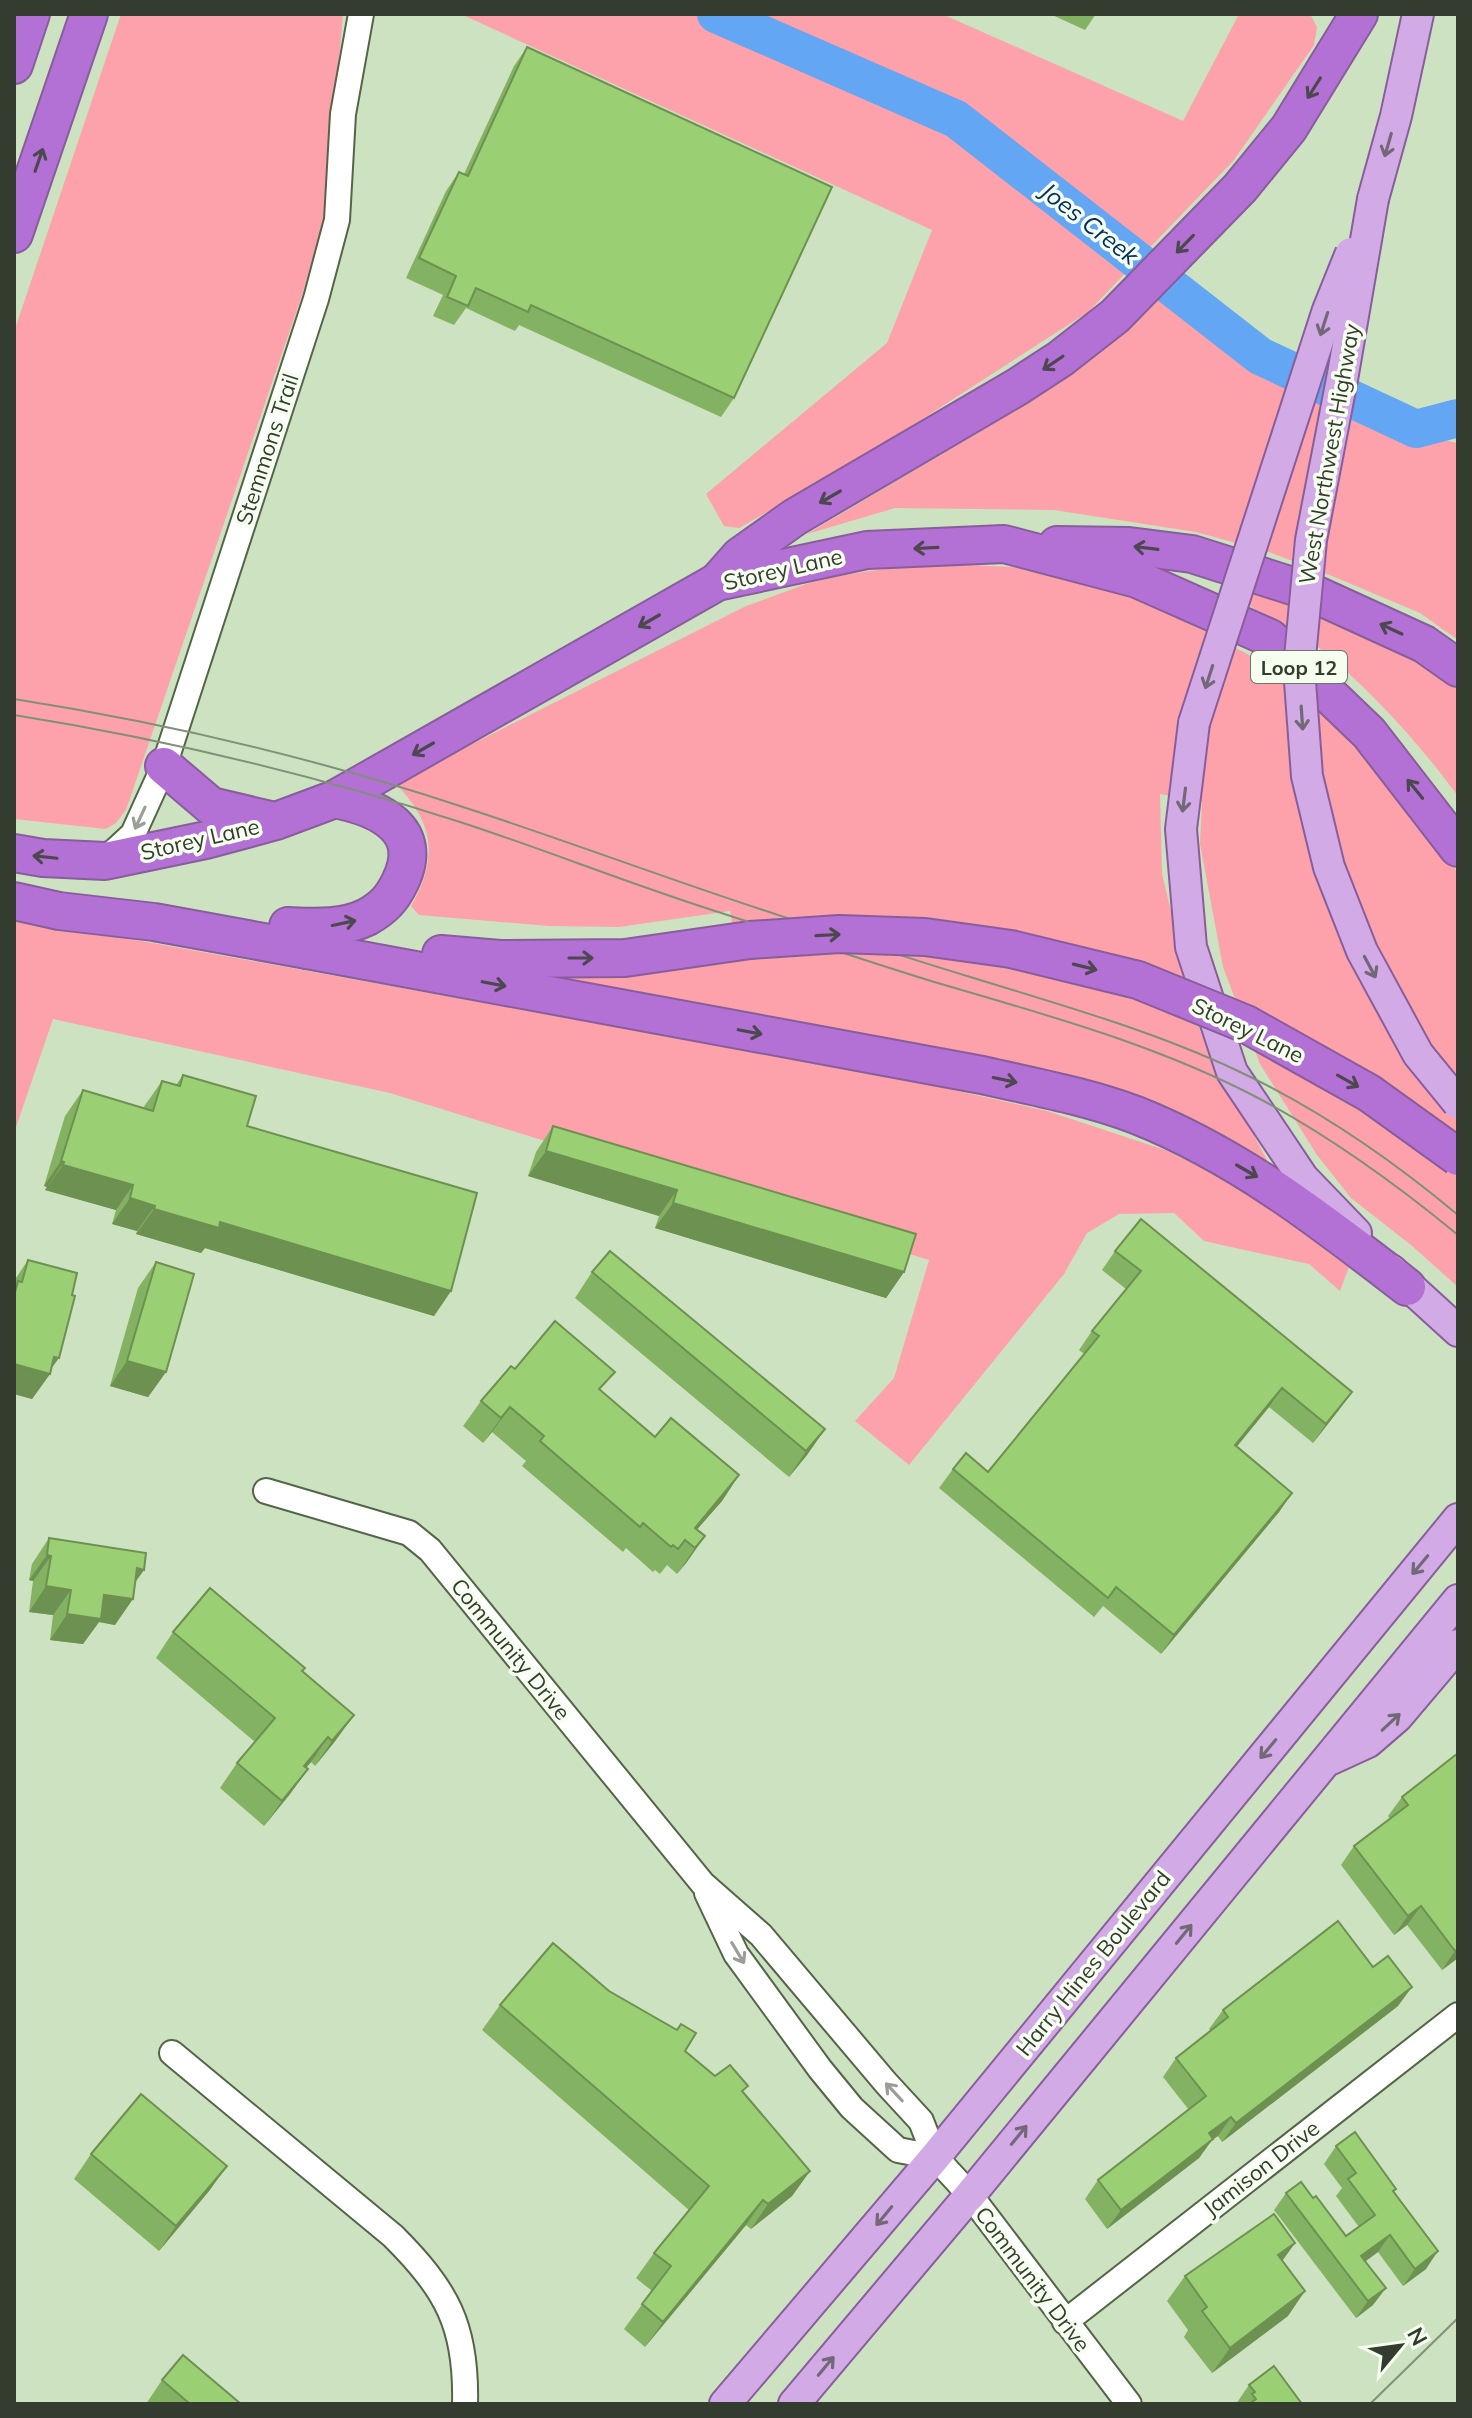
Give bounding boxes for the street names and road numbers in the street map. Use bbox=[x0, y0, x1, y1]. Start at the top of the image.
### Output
street label: West Northwest Highway bbox=[1292, 321, 1366, 587]
street label: Stemmons Trail bbox=[229, 370, 305, 528]
street label: Storey Lane bbox=[721, 542, 845, 596]
road number: Loop 12 bbox=[1251, 651, 1347, 683]
street label: Storey Lane bbox=[138, 812, 262, 866]
street label: Storey Lane bbox=[1187, 991, 1309, 1069]
street label: Community Drive bbox=[445, 1572, 577, 1726]
street label: Harry Hines Boulevard bbox=[1010, 1865, 1176, 2061]
street label: Jamison Drive bbox=[1197, 2114, 1325, 2222]
street label: Community Drive bbox=[969, 2201, 1097, 2357]

